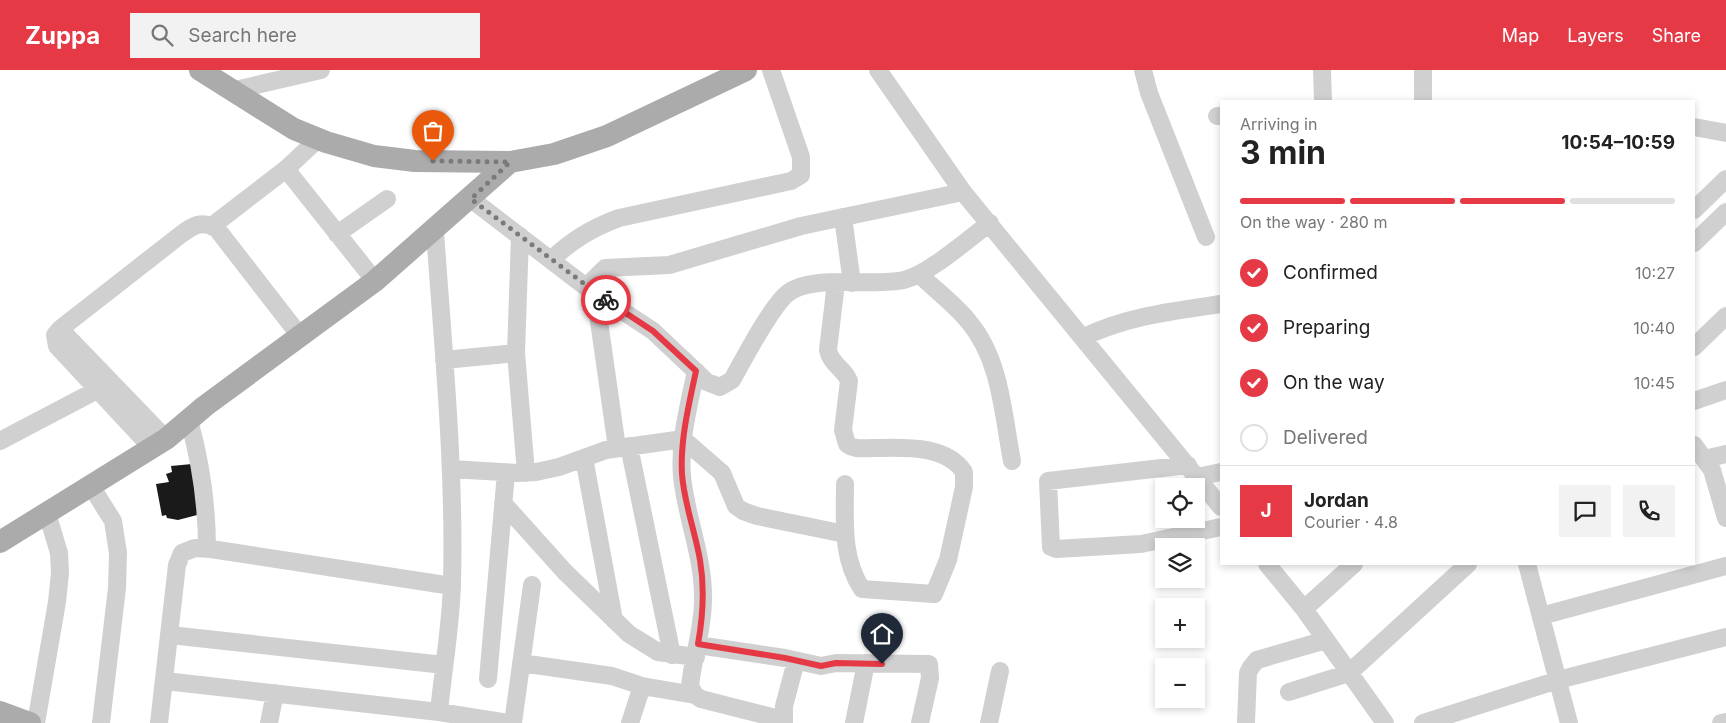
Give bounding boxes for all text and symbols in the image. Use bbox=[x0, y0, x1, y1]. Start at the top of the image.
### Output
search box bbox=[130, 13, 480, 58]
text: Zuppa bbox=[25, 21, 100, 50]
icon: search bbox=[148, 21, 176, 49]
text: Search here bbox=[188, 24, 297, 47]
text: Map bbox=[1502, 25, 1539, 46]
text: Layers bbox=[1567, 25, 1624, 46]
text: Share bbox=[1652, 25, 1701, 46]
pin bbox=[412, 110, 454, 161]
text: Arriving in bbox=[1240, 114, 1317, 134]
icon: bag bbox=[419, 117, 447, 145]
text: 10:54–10:59 bbox=[1561, 131, 1675, 154]
text: 3 min bbox=[1240, 133, 1326, 172]
text: On the way · 280 m bbox=[1240, 212, 1387, 232]
icon: check bbox=[1240, 259, 1268, 287]
text: Confirmed bbox=[1283, 261, 1378, 284]
text: 10:27 bbox=[1635, 263, 1675, 283]
courier bbox=[581, 275, 631, 325]
icon: bike bbox=[592, 286, 620, 314]
icon: check bbox=[1240, 314, 1268, 342]
text: Preparing bbox=[1283, 316, 1370, 339]
text: 10:40 bbox=[1633, 318, 1675, 338]
icon: check bbox=[1240, 369, 1268, 397]
text: On the way bbox=[1283, 371, 1385, 394]
text: 10:45 bbox=[1634, 373, 1675, 393]
text: Delivered bbox=[1283, 426, 1368, 449]
map controls bbox=[1155, 478, 1205, 708]
button: locate bbox=[1155, 478, 1205, 528]
button: chat bbox=[1559, 485, 1611, 537]
button: phone bbox=[1623, 485, 1675, 537]
text: Jordan bbox=[1304, 489, 1369, 512]
text: J bbox=[1260, 499, 1272, 522]
text: Courier · 4.8 bbox=[1304, 512, 1398, 532]
button: layers bbox=[1155, 538, 1205, 588]
button: + bbox=[1155, 598, 1205, 648]
pin bbox=[861, 613, 903, 664]
icon: home bbox=[868, 620, 896, 648]
button: − bbox=[1155, 658, 1205, 708]

